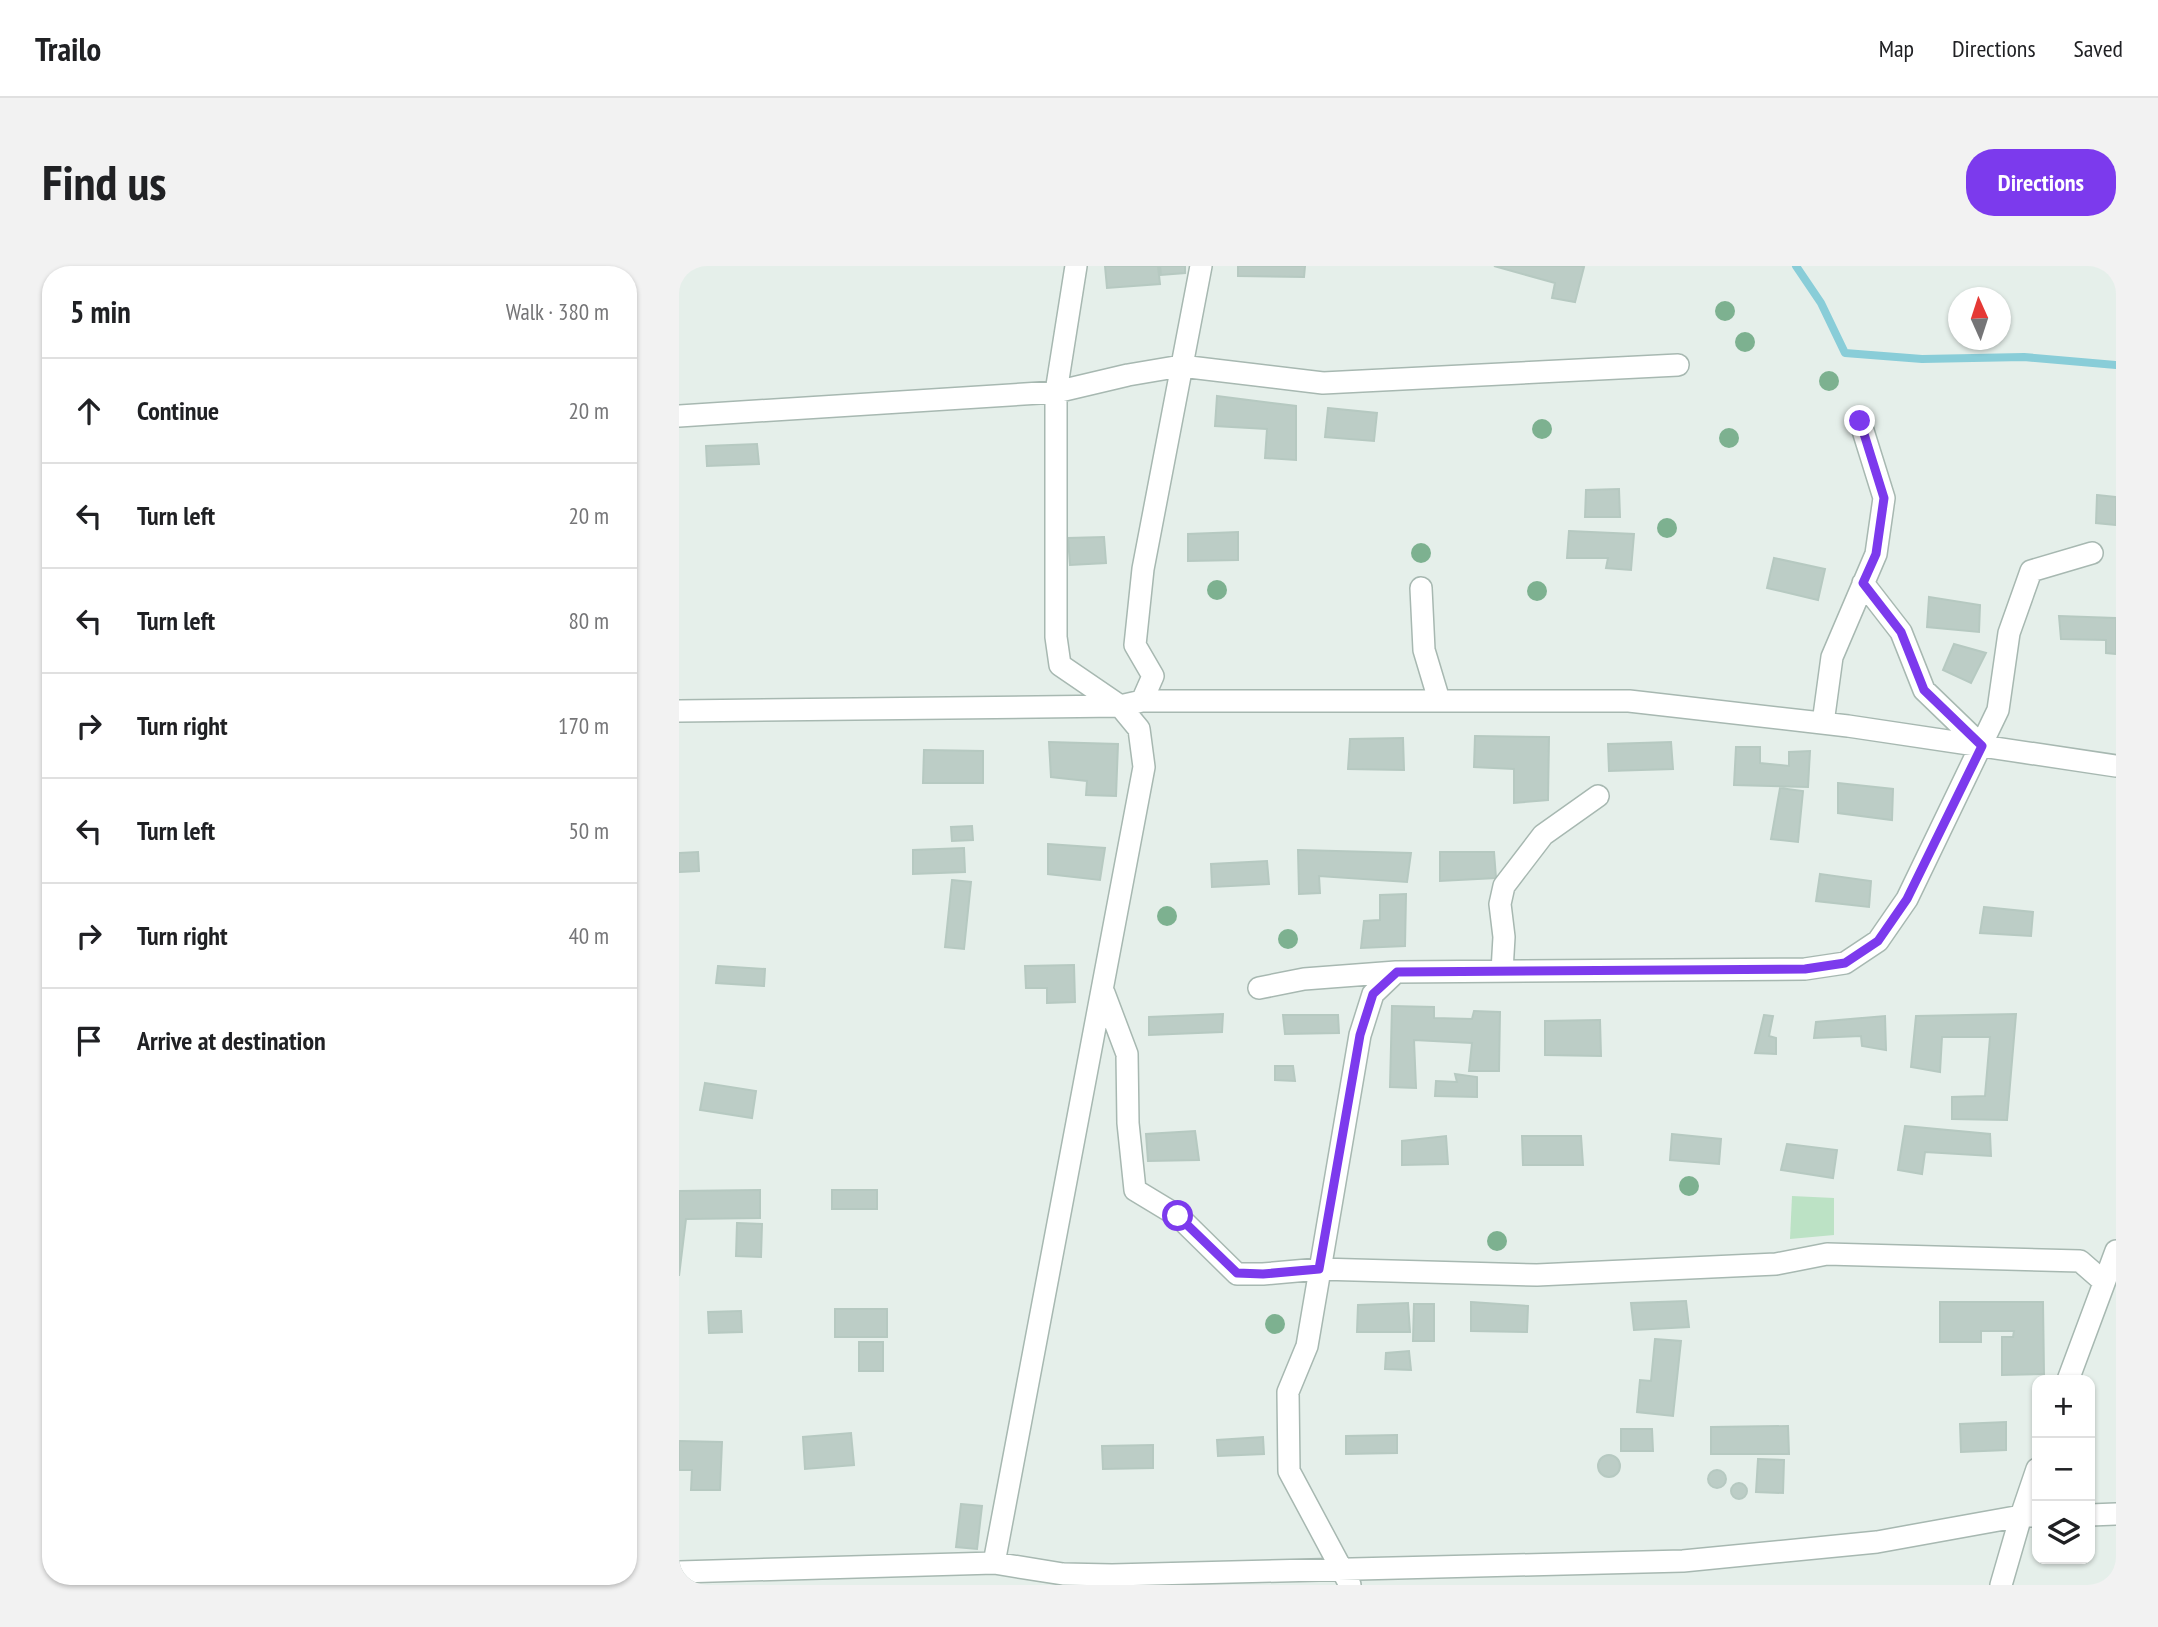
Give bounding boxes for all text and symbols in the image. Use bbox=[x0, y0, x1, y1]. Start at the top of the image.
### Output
text: Trailo bbox=[35, 27, 101, 70]
text: Map bbox=[1879, 33, 1914, 64]
text: Directions bbox=[1952, 33, 2036, 64]
text: Saved bbox=[2074, 33, 2123, 64]
button: Directions bbox=[1966, 149, 2116, 216]
text: Find us bbox=[42, 150, 166, 214]
north arrow bbox=[1948, 287, 2011, 350]
text: 5 min bbox=[70, 292, 131, 331]
text: Walk · 380 m bbox=[506, 297, 609, 326]
icon: ahead bbox=[70, 392, 108, 430]
text: Continue bbox=[137, 394, 219, 427]
text: 20 m bbox=[568, 396, 609, 425]
route end bbox=[1844, 405, 1875, 436]
icon: left bbox=[70, 497, 108, 535]
text: Turn left bbox=[137, 499, 215, 532]
text: 20 m bbox=[568, 501, 609, 530]
icon: left bbox=[70, 602, 108, 640]
text: Turn left bbox=[137, 604, 215, 637]
text: 80 m bbox=[568, 606, 609, 635]
icon: right bbox=[70, 707, 108, 745]
text: Turn right bbox=[137, 709, 228, 742]
text: 170 m bbox=[558, 711, 609, 740]
icon: left bbox=[70, 812, 108, 850]
text: Turn left bbox=[137, 814, 215, 847]
text: 50 m bbox=[568, 816, 609, 845]
icon: right bbox=[70, 917, 108, 955]
text: Turn right bbox=[137, 919, 228, 952]
text: 40 m bbox=[568, 921, 609, 950]
icon: arrive bbox=[70, 1022, 108, 1060]
text: Arrive at destination bbox=[137, 1024, 326, 1057]
route start bbox=[1162, 1200, 1193, 1231]
map controls bbox=[2032, 1375, 2095, 1564]
button: + bbox=[2032, 1375, 2095, 1438]
button: − bbox=[2032, 1438, 2095, 1501]
button: layers bbox=[2032, 1501, 2095, 1564]

